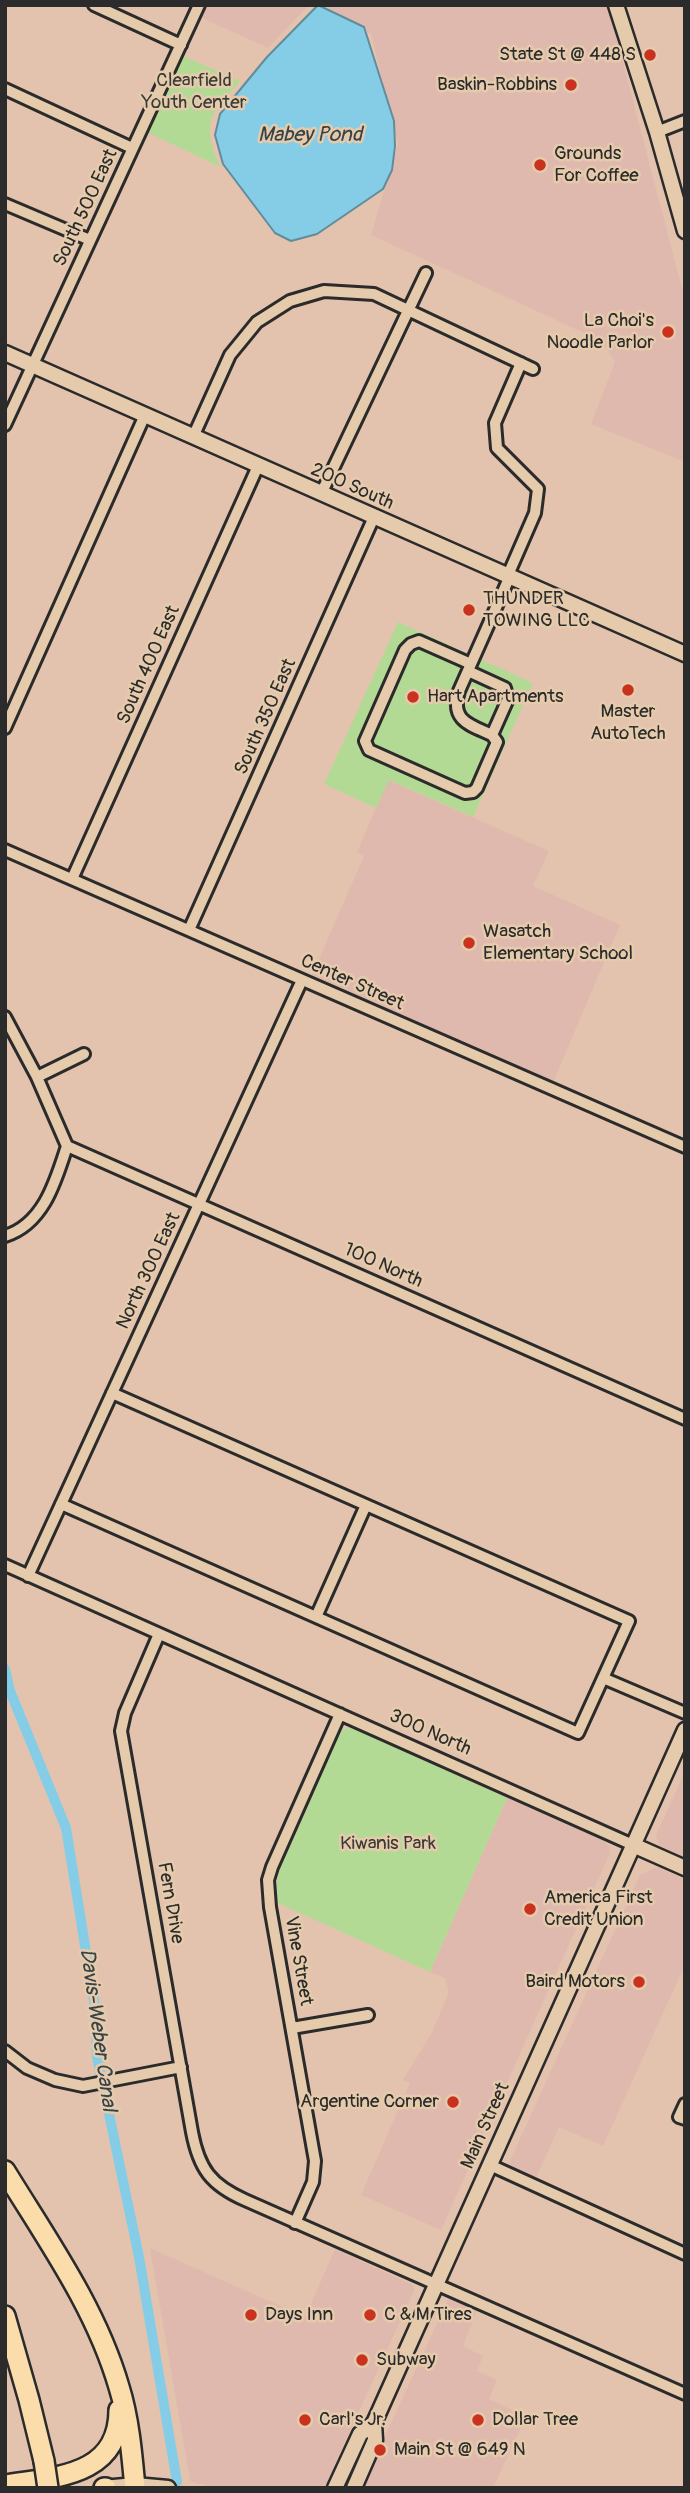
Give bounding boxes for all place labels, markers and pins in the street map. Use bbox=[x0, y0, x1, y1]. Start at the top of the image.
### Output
place label: State St @ 448 S bbox=[499, 44, 636, 66]
marker: State St @ 448 S bbox=[642, 47, 658, 63]
place label: Baskin-Robbins bbox=[437, 74, 557, 96]
marker: Baskin-Robbins bbox=[563, 77, 579, 93]
place label: Grounds For Coffee bbox=[554, 143, 639, 187]
marker: Grounds For Coffee bbox=[532, 157, 548, 173]
place label: La Choi's Noodle Parlor bbox=[547, 310, 654, 354]
marker: La Choi's Noodle Parlor bbox=[660, 324, 676, 340]
place label: THUNDER TOWING LLC bbox=[483, 588, 590, 632]
marker: THUNDER TOWING LLC bbox=[461, 602, 477, 618]
marker: Master AutoTech bbox=[620, 682, 636, 698]
place label: Hart Apartments bbox=[427, 686, 564, 708]
marker: Hart Apartments bbox=[405, 689, 421, 705]
place label: Master AutoTech bbox=[590, 701, 666, 745]
place label: Wasatch Elementary School bbox=[483, 921, 633, 965]
marker: Wasatch Elementary School bbox=[461, 935, 477, 951]
place label: America First Credit Union bbox=[544, 1887, 653, 1931]
marker: America First Credit Union bbox=[522, 1901, 538, 1917]
place label: Baird Motors bbox=[525, 1971, 625, 1993]
marker: Baird Motors bbox=[631, 1974, 647, 1990]
place label: Argentine Corner bbox=[300, 2091, 439, 2113]
marker: Argentine Corner bbox=[445, 2094, 461, 2110]
place label: Days Inn bbox=[265, 2304, 333, 2326]
place label: C & M Tires bbox=[384, 2304, 472, 2326]
marker: Days Inn bbox=[243, 2307, 259, 2323]
marker: C & M Tires bbox=[362, 2307, 378, 2323]
place label: Subway bbox=[376, 2349, 436, 2371]
marker: Subway bbox=[354, 2352, 370, 2368]
place label: Carl's Jr. bbox=[319, 2409, 386, 2431]
place label: Dollar Tree bbox=[492, 2409, 578, 2431]
marker: Carl's Jr. bbox=[297, 2412, 313, 2428]
marker: Dollar Tree bbox=[470, 2412, 486, 2428]
place label: Main St @ 649 N bbox=[394, 2439, 526, 2461]
marker: Main St @ 649 N bbox=[372, 2442, 388, 2458]

